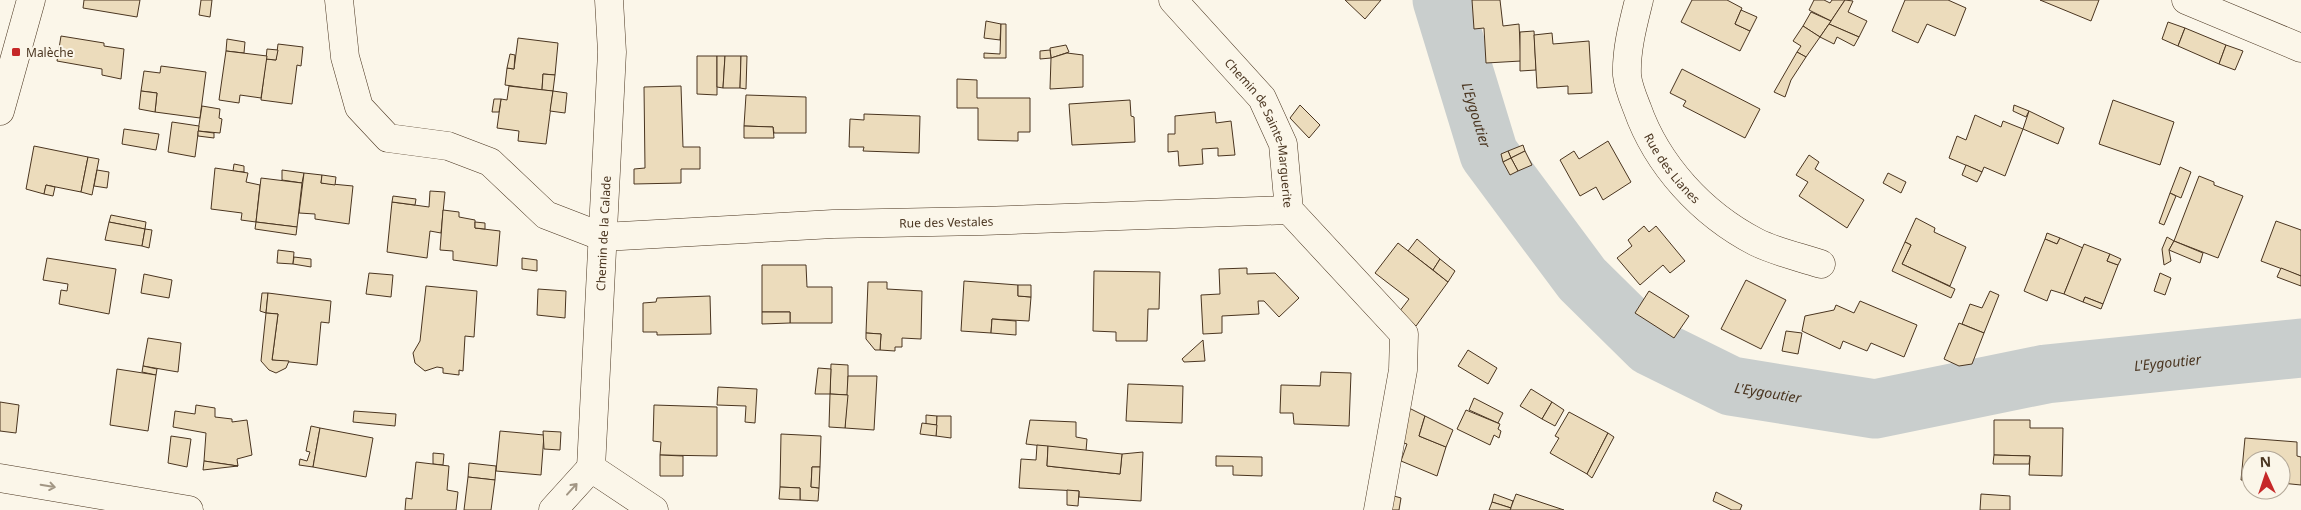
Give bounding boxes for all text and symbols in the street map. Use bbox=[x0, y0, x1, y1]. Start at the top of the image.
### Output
place label: Malèche bbox=[26, 44, 74, 61]
marker: Malèche bbox=[10, 46, 22, 58]
street label: Chemin de Sainte-Marguerite bbox=[1221, 54, 1297, 209]
water label: L'Eygoutier bbox=[1458, 80, 1496, 150]
street label: Rue des Lianes bbox=[1641, 130, 1704, 207]
street label: Chemin de la Calade bbox=[591, 175, 614, 291]
street label: Rue des Vestales bbox=[899, 212, 994, 231]
water label: L'Eygoutier bbox=[2133, 349, 2202, 374]
water label: L'Eygoutier bbox=[1733, 377, 1803, 407]
north arrow bbox=[2241, 450, 2291, 500]
text: N bbox=[2259, 452, 2271, 471]
one-way arrow bbox=[40, 482, 56, 492]
one-way arrow bbox=[566, 482, 578, 495]

